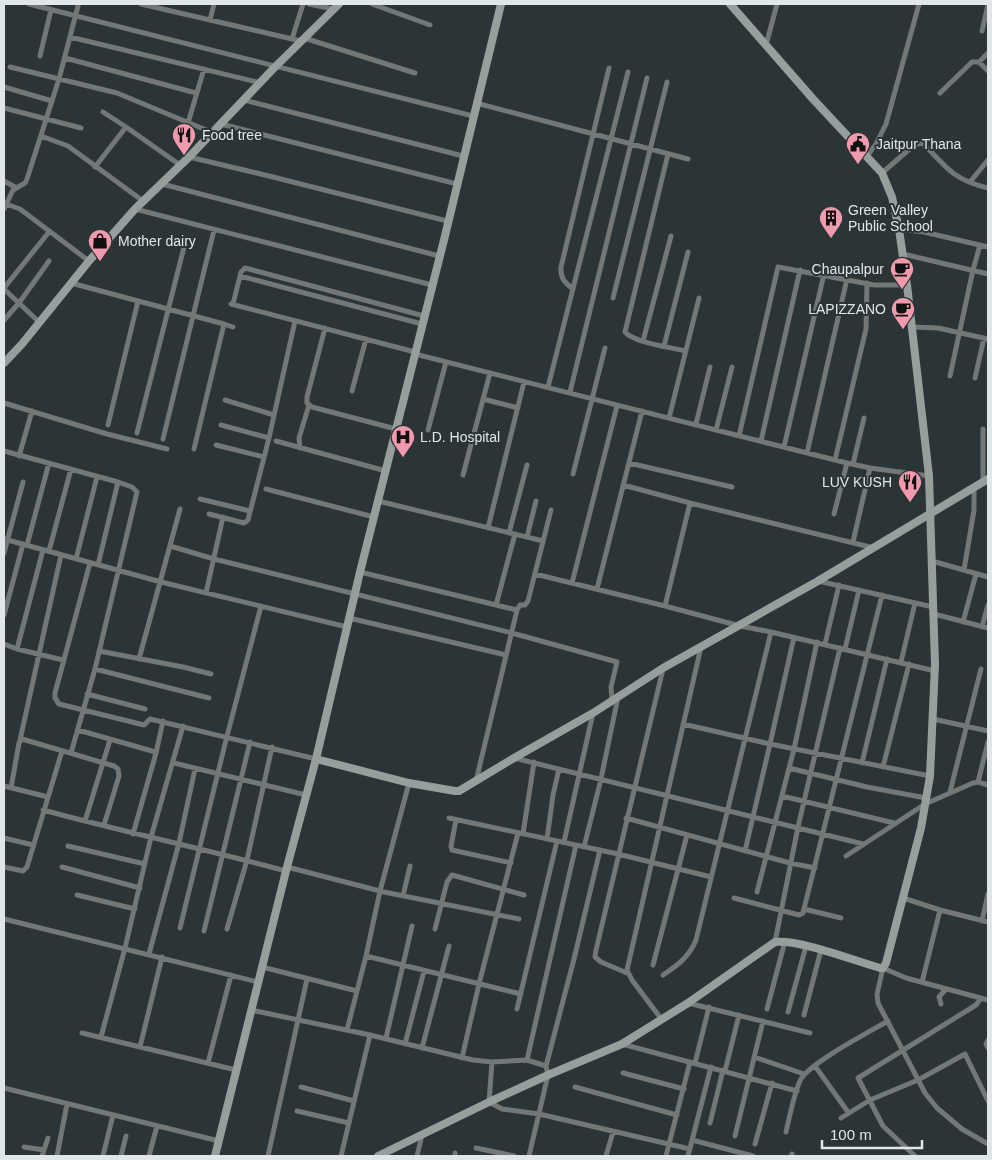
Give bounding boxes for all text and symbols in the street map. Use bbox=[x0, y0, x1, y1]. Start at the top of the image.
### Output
restaurant icon: Food tree bbox=[171, 122, 197, 156]
place label: Food tree bbox=[202, 127, 262, 143]
public building icon: Jaitpur Thana bbox=[845, 131, 871, 165]
place label: Jaitpur Thana bbox=[876, 136, 962, 152]
place label: Green Valley Public School bbox=[848, 202, 933, 234]
building icon: Green Valley Public School bbox=[818, 205, 844, 239]
shop icon: Mother dairy bbox=[87, 228, 113, 262]
place label: Mother dairy bbox=[118, 233, 196, 249]
cafe icon: Chaupalpur bbox=[889, 256, 915, 290]
place label: Chaupalpur bbox=[812, 261, 884, 277]
cafe icon: LAPIZZANO bbox=[890, 296, 916, 330]
place label: LAPIZZANO bbox=[808, 301, 886, 317]
hospital icon: L.D. Hospital bbox=[390, 424, 416, 458]
place label: L.D. Hospital bbox=[420, 429, 500, 445]
restaurant icon: LUV KUSH bbox=[897, 469, 923, 503]
place label: LUV KUSH bbox=[822, 474, 892, 490]
scale bar bbox=[822, 1118, 922, 1150]
text: 100 m bbox=[830, 1126, 872, 1143]

